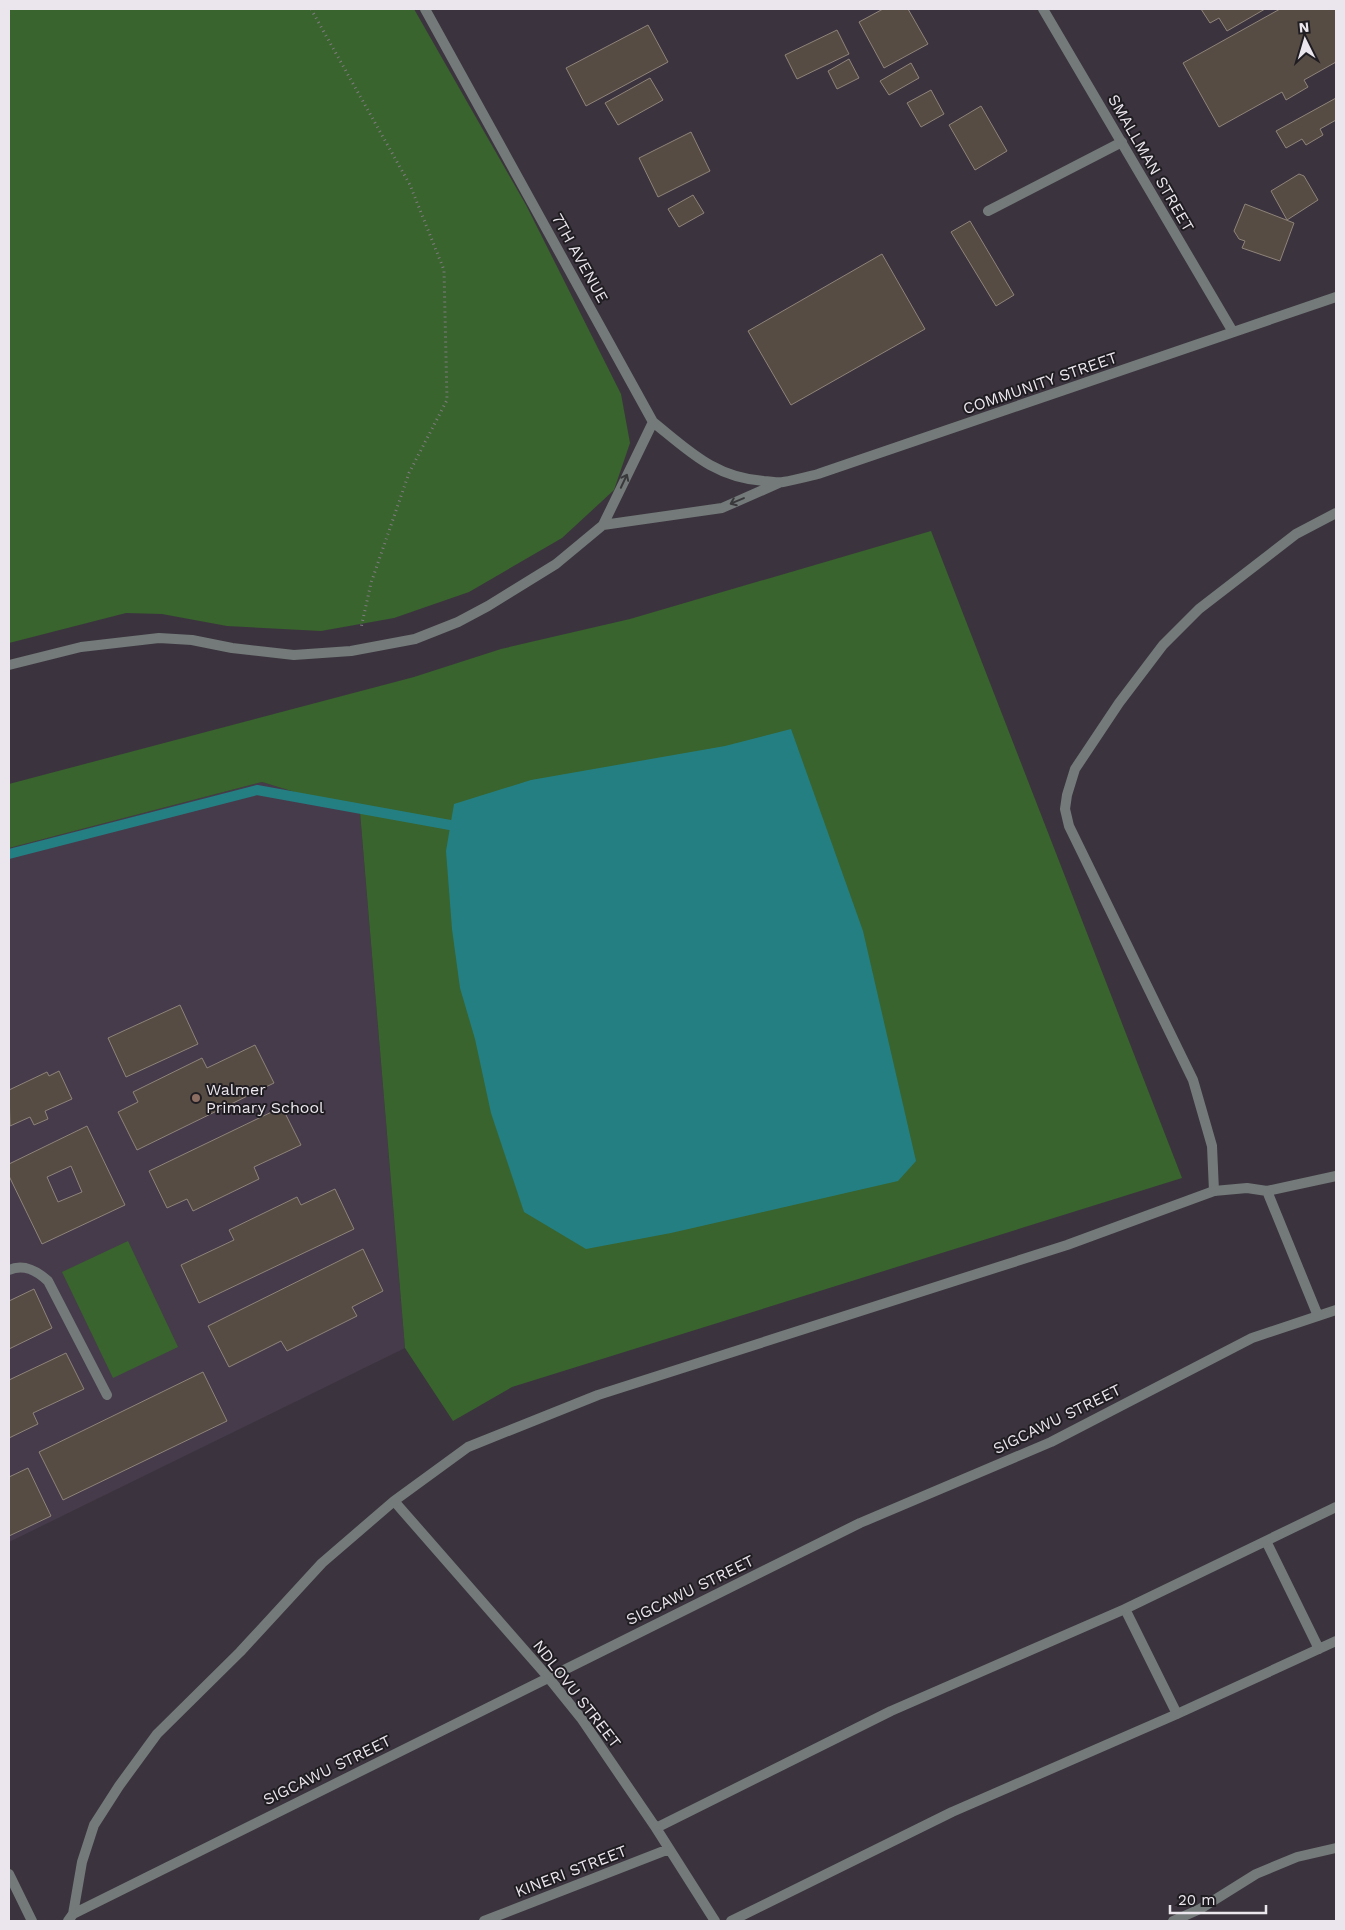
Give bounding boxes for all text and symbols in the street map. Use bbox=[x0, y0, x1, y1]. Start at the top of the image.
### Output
north arrow bbox=[1280, 15, 1330, 65]
text: N bbox=[1298, 19, 1310, 35]
street label: SMALLMAN STREET bbox=[1104, 91, 1198, 235]
street label: 7TH AVENUE bbox=[548, 210, 612, 306]
street label: COMMUNITY STREET bbox=[960, 348, 1120, 418]
one-way arrow bbox=[620, 474, 630, 489]
one-way arrow bbox=[730, 497, 745, 507]
place label: Walmer Primary School bbox=[206, 1080, 324, 1117]
marker: Walmer Primary School bbox=[190, 1092, 202, 1104]
street label: SIGCAWU STREET bbox=[990, 1380, 1124, 1458]
street label: SIGCAWU STREET bbox=[623, 1551, 757, 1629]
street label: NDLOVU STREET bbox=[529, 1636, 625, 1752]
street label: SIGCAWU STREET bbox=[260, 1731, 394, 1809]
street label: KINERI STREET bbox=[512, 1841, 630, 1901]
scale bar bbox=[1170, 1882, 1266, 1914]
text: 20 m bbox=[1178, 1891, 1216, 1909]

